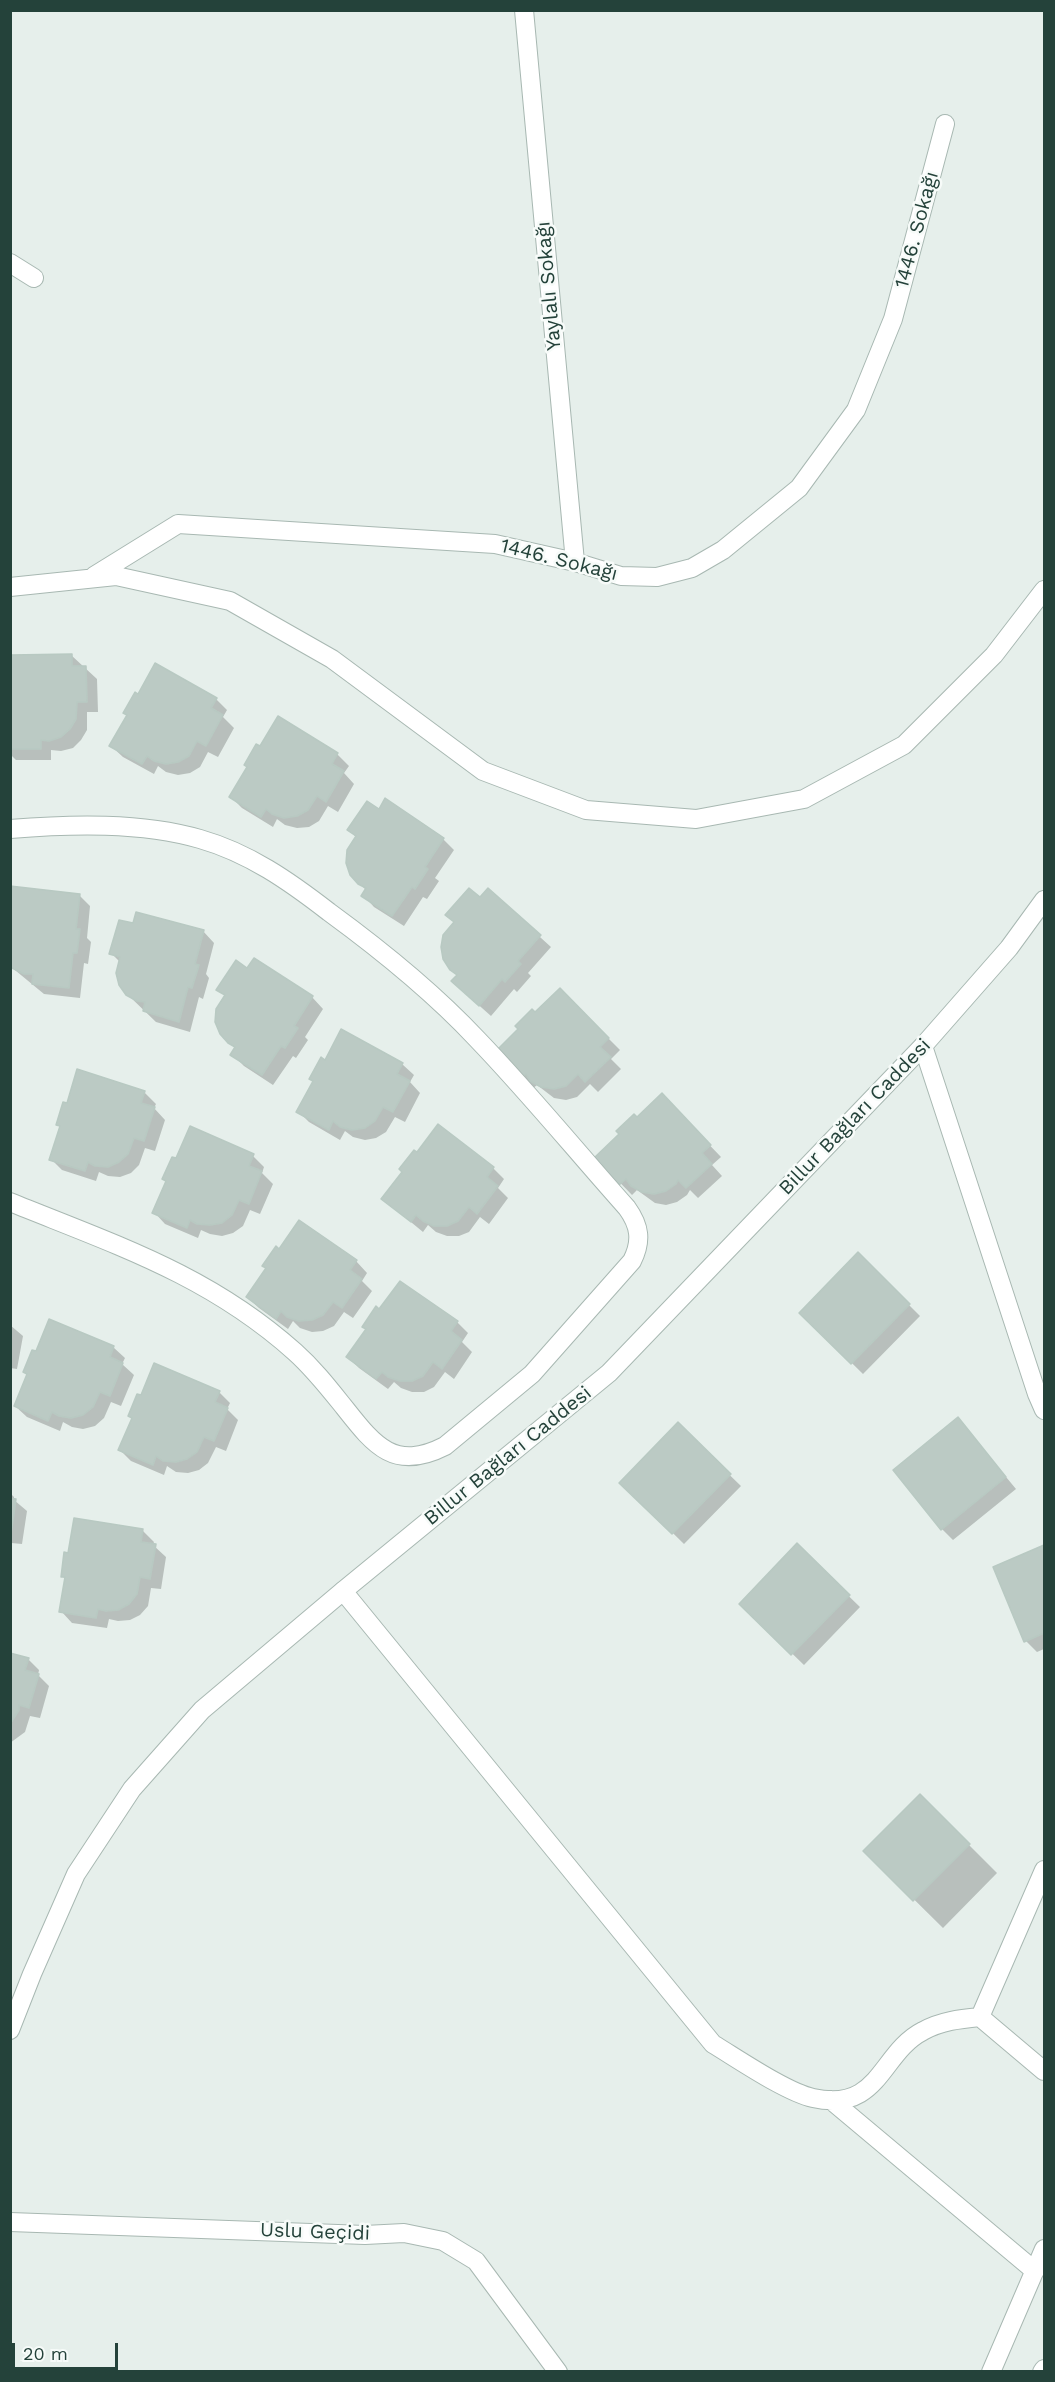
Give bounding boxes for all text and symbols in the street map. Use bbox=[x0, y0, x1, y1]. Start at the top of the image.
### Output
street label: 1446. Sokağı bbox=[890, 169, 944, 291]
street label: Yaylalı Sokağı bbox=[531, 220, 567, 352]
street label: 1446. Sokağı bbox=[498, 534, 620, 586]
street label: Billur Bağları Caddesi bbox=[774, 1034, 936, 1200]
street label: Billur Bağları Caddesi bbox=[420, 1381, 596, 1531]
street label: Uslu Geçidi bbox=[260, 2218, 370, 2246]
scale bar bbox=[15, 2331, 122, 2369]
text: 20 m bbox=[23, 2343, 68, 2364]

